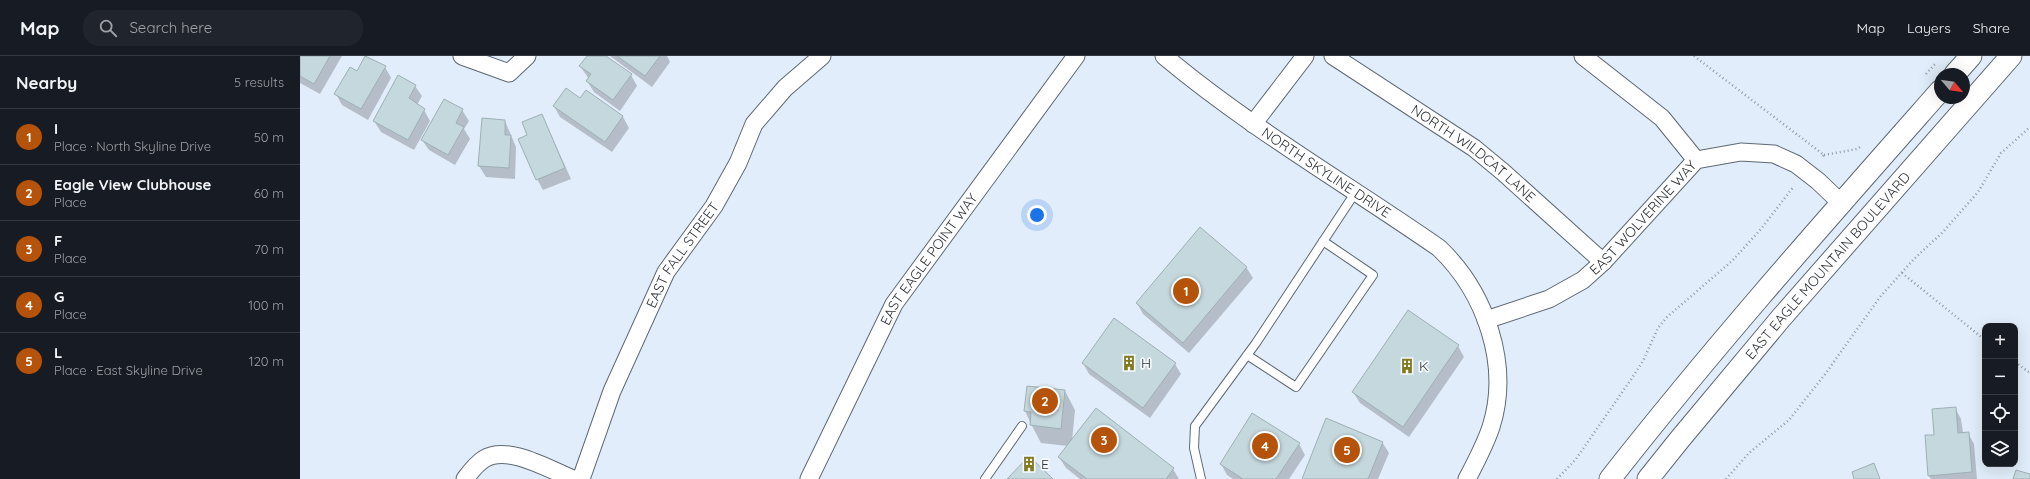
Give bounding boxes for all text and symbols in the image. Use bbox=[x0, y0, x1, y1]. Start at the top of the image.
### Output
search box bbox=[83, 10, 363, 46]
text: Map bbox=[20, 16, 59, 40]
icon: search bbox=[97, 17, 119, 39]
text: Search here bbox=[129, 18, 212, 37]
text: Map bbox=[1856, 19, 1885, 37]
text: Layers bbox=[1907, 19, 1951, 37]
text: Share bbox=[1973, 19, 2010, 37]
north arrow bbox=[1934, 68, 1970, 104]
text: Nearby bbox=[16, 72, 77, 93]
text: 5 results bbox=[234, 74, 284, 90]
street label: NORTH WILDCAT LANE bbox=[1408, 100, 1539, 206]
text: I bbox=[54, 119, 58, 138]
street label: NORTH SKYLINE DRIVE bbox=[1258, 123, 1394, 222]
text: 1 bbox=[26, 129, 32, 145]
text: 50 m bbox=[254, 129, 284, 145]
text: Place · North Skyline Drive bbox=[54, 138, 211, 154]
street label: EAST WOLVERINE WAY bbox=[1586, 156, 1700, 279]
street label: EAST EAGLE MOUNTAIN BOULEVARD bbox=[1741, 168, 1914, 363]
text: Eagle View Clubhouse bbox=[54, 175, 211, 194]
text: 2 bbox=[25, 185, 33, 201]
text: 60 m bbox=[254, 185, 284, 201]
street label: EAST EAGLE POINT WAY bbox=[876, 189, 981, 328]
text: Place bbox=[54, 194, 87, 210]
street label: EAST FALL STREET bbox=[642, 199, 723, 311]
your location bbox=[1027, 205, 1047, 225]
text: F bbox=[54, 231, 62, 250]
text: 3 bbox=[26, 241, 32, 257]
text: 70 m bbox=[254, 241, 284, 257]
text: Place bbox=[54, 250, 87, 266]
pin: 1 bbox=[1173, 276, 1199, 306]
text: G bbox=[54, 287, 64, 306]
text: 4 bbox=[25, 297, 33, 313]
text: 100 m bbox=[248, 297, 284, 313]
text: Place bbox=[54, 306, 87, 322]
map controls bbox=[1982, 323, 2018, 467]
button: + bbox=[1982, 323, 2018, 359]
text: L bbox=[54, 343, 62, 362]
text: 5 bbox=[25, 353, 33, 369]
text: 120 m bbox=[249, 353, 284, 369]
building icon: H bbox=[1120, 354, 1138, 372]
place label: H bbox=[1141, 354, 1151, 372]
building icon: K bbox=[1398, 357, 1416, 375]
place label: K bbox=[1419, 357, 1428, 375]
button: − bbox=[1982, 359, 2018, 395]
text: Place · East Skyline Drive bbox=[54, 362, 203, 378]
pin: 2 bbox=[1032, 386, 1058, 416]
button: locate bbox=[1982, 395, 2018, 431]
pin: 3 bbox=[1091, 425, 1117, 455]
pin: 4 bbox=[1252, 431, 1278, 461]
button: layers bbox=[1982, 431, 2018, 467]
pin: 5 bbox=[1334, 435, 1360, 465]
building icon: E bbox=[1020, 455, 1038, 473]
place label: E bbox=[1041, 455, 1049, 473]

